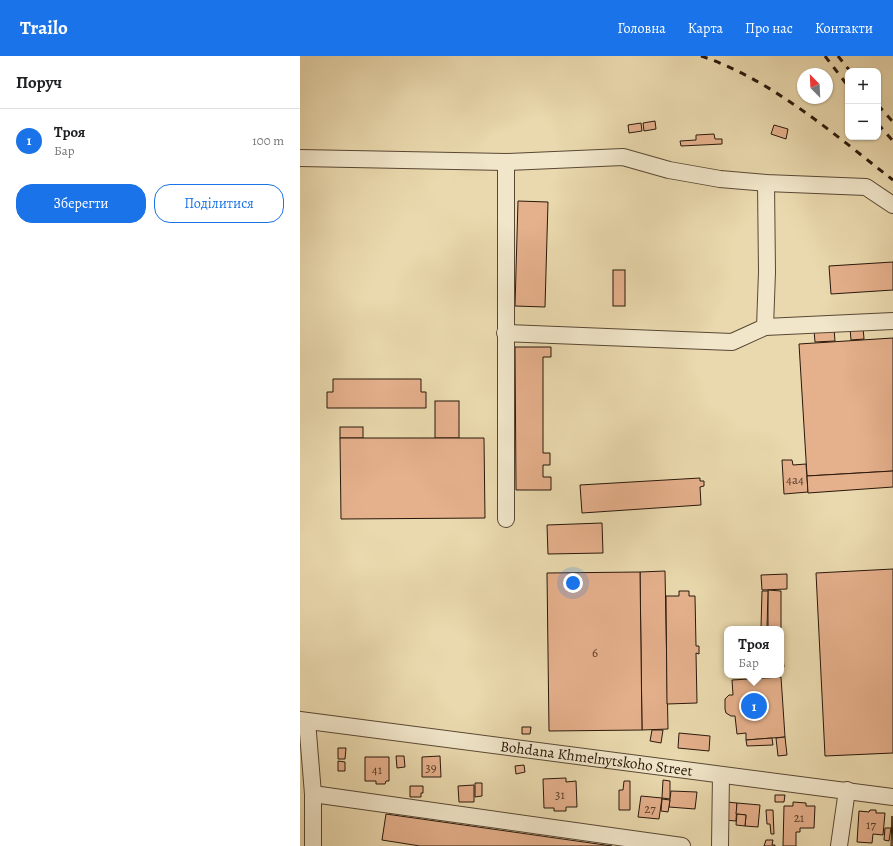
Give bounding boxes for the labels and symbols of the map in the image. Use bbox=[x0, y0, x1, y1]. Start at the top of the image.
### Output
north arrow bbox=[797, 68, 833, 104]
house number: 4а4 bbox=[786, 471, 804, 488]
your location bbox=[563, 573, 583, 593]
house number: 6 bbox=[592, 644, 598, 661]
pin: 1 bbox=[741, 691, 767, 721]
street label: Bohdana Khmelnytskoho Street bbox=[499, 736, 694, 781]
house number: 39 bbox=[425, 759, 437, 776]
house number: 41 bbox=[372, 761, 383, 778]
house number: 31 bbox=[555, 786, 565, 803]
house number: 27 bbox=[644, 800, 656, 817]
house number: 21 bbox=[794, 809, 805, 826]
house number: 17 bbox=[866, 816, 876, 833]

